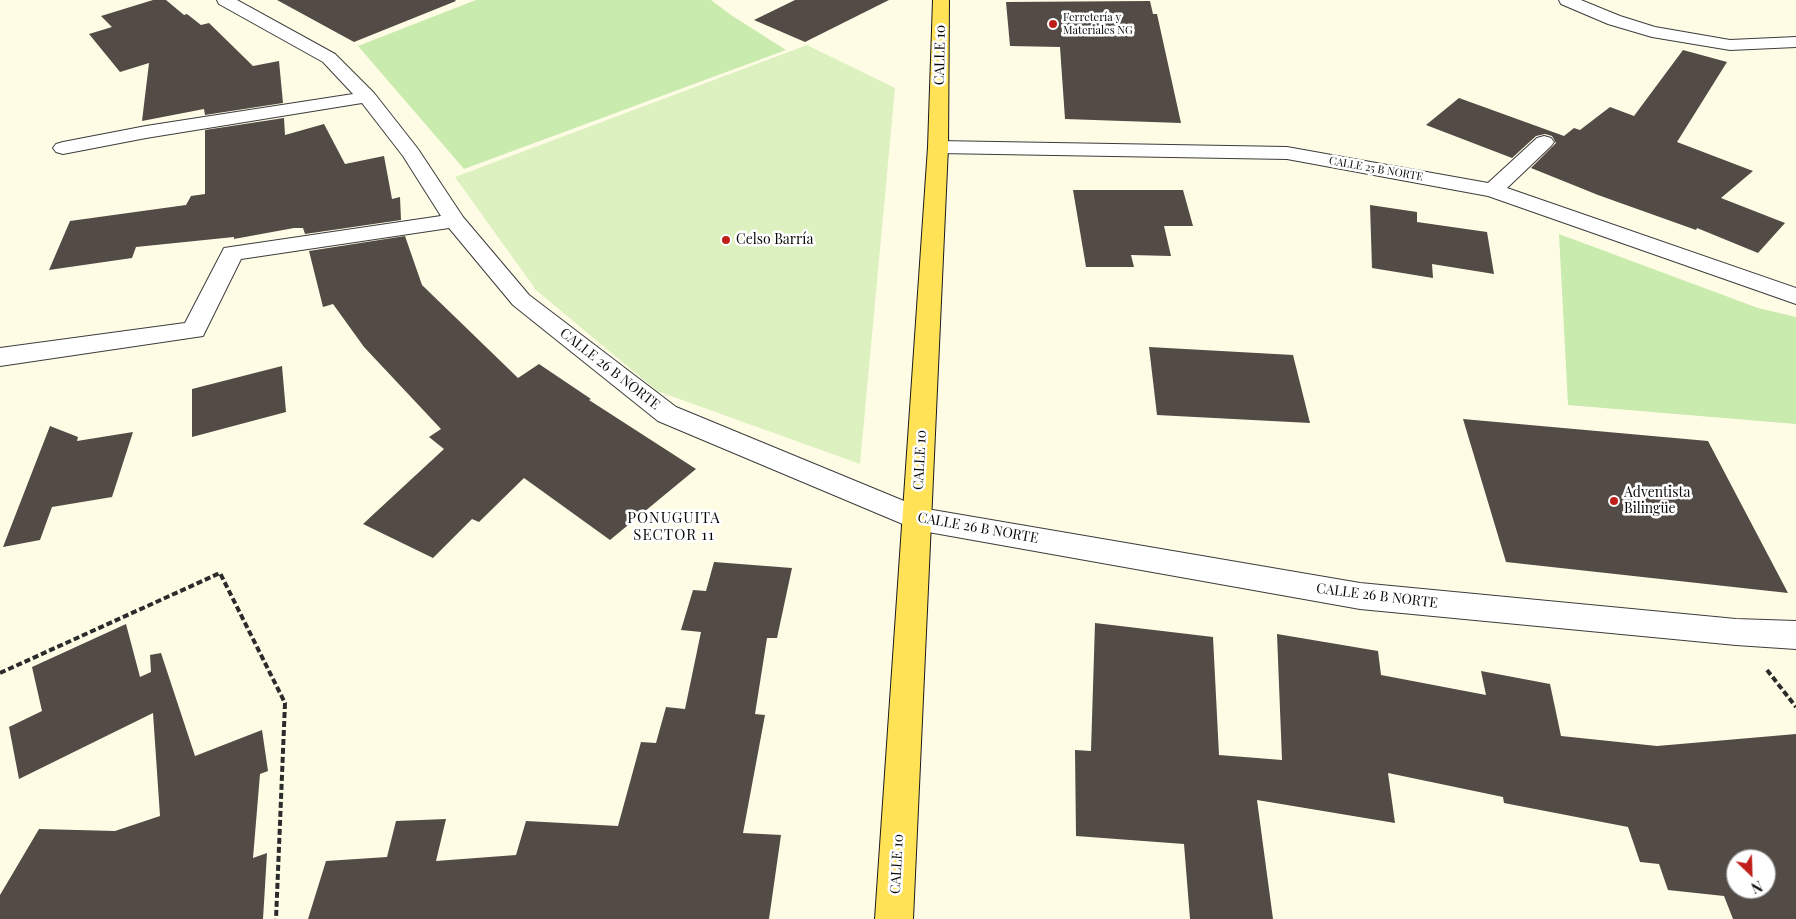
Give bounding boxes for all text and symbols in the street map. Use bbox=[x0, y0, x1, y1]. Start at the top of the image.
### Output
place label: Ferretería y Materiales NG bbox=[1063, 11, 1133, 37]
marker: Ferretería y Materiales NG bbox=[1047, 18, 1059, 30]
street label: CALLE 10 bbox=[931, 25, 949, 85]
street label: CALLE 25 B NORTE bbox=[1328, 154, 1424, 184]
place label: Celso Barría bbox=[736, 232, 813, 248]
marker: Celso Barría bbox=[720, 234, 732, 246]
street label: CALLE 26 B NORTE bbox=[557, 325, 663, 413]
street label: CALLE 10 bbox=[910, 429, 930, 491]
place label: Adventista Bilingüe bbox=[1624, 485, 1690, 518]
marker: Adventista Bilingüe bbox=[1608, 495, 1620, 507]
district label: PONUGUITA SECTOR 11 bbox=[626, 509, 722, 544]
street label: CALLE 26 B NORTE bbox=[916, 509, 1040, 547]
street label: CALLE 26 B NORTE bbox=[1315, 580, 1439, 612]
street label: CALLE 10 bbox=[887, 833, 907, 895]
north arrow bbox=[1726, 849, 1776, 899]
text: N bbox=[1748, 877, 1765, 898]

